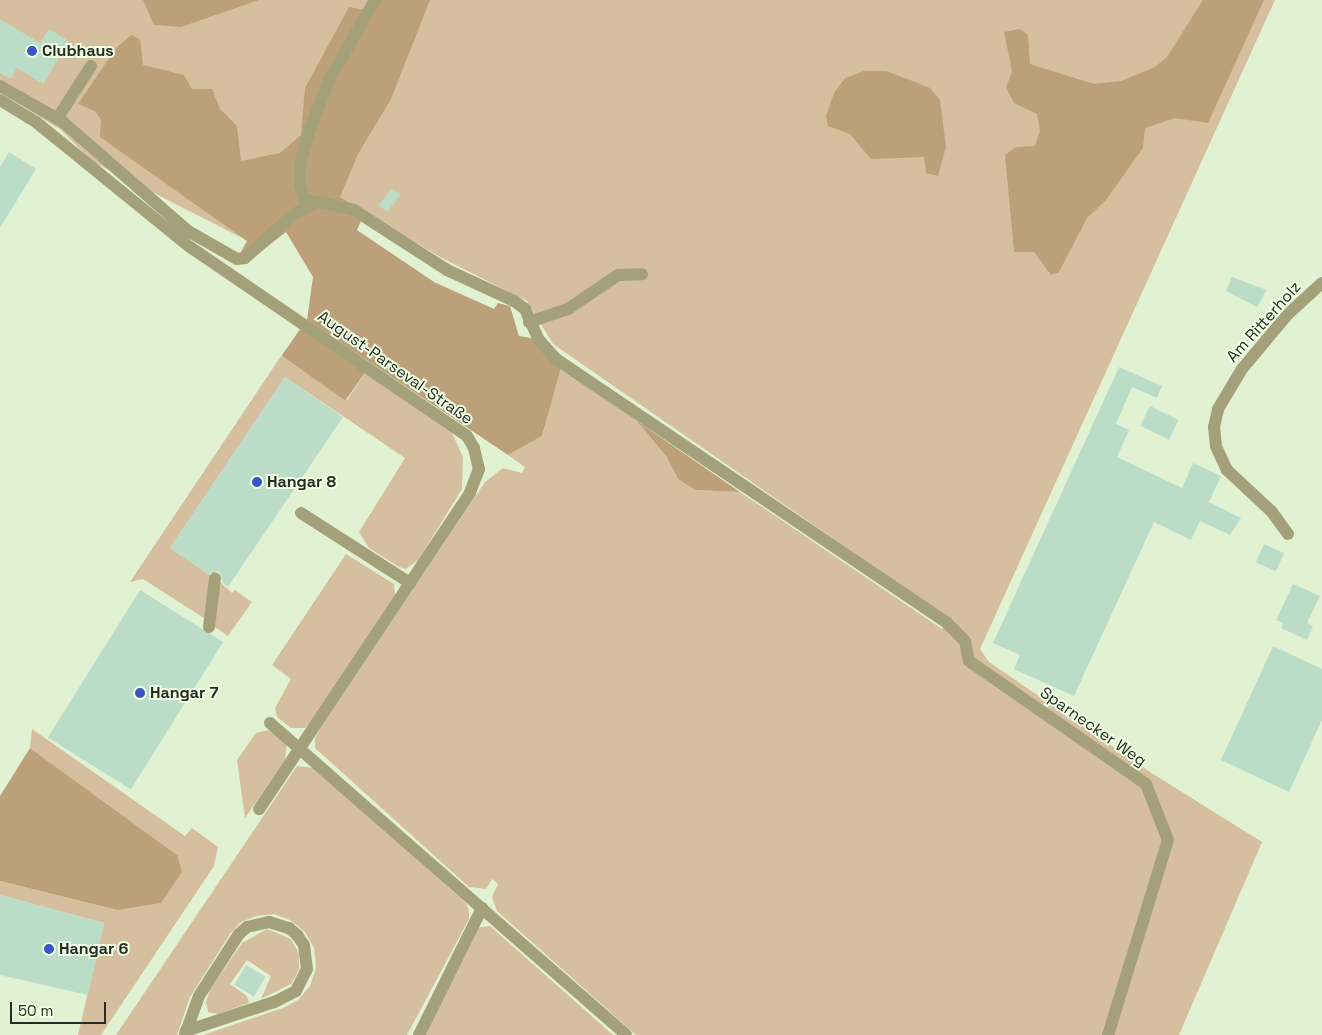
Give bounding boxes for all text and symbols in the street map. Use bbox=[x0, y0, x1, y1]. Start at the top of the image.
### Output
place label: Clubhaus bbox=[42, 41, 114, 61]
marker: Clubhaus bbox=[26, 45, 38, 57]
street label: Am Ritterholz bbox=[1223, 278, 1305, 366]
street label: August-Parseval-Straße bbox=[314, 307, 476, 429]
place label: Hangar 8 bbox=[267, 472, 336, 492]
marker: Hangar 8 bbox=[251, 476, 263, 488]
place label: Hangar 7 bbox=[150, 683, 218, 703]
street label: Sparnecker Weg bbox=[1036, 683, 1150, 771]
marker: Hangar 7 bbox=[134, 687, 146, 699]
place label: Hangar 6 bbox=[59, 939, 128, 959]
marker: Hangar 6 bbox=[43, 943, 55, 955]
scale bar bbox=[12, 992, 109, 1024]
text: 50 m bbox=[18, 1001, 53, 1020]

